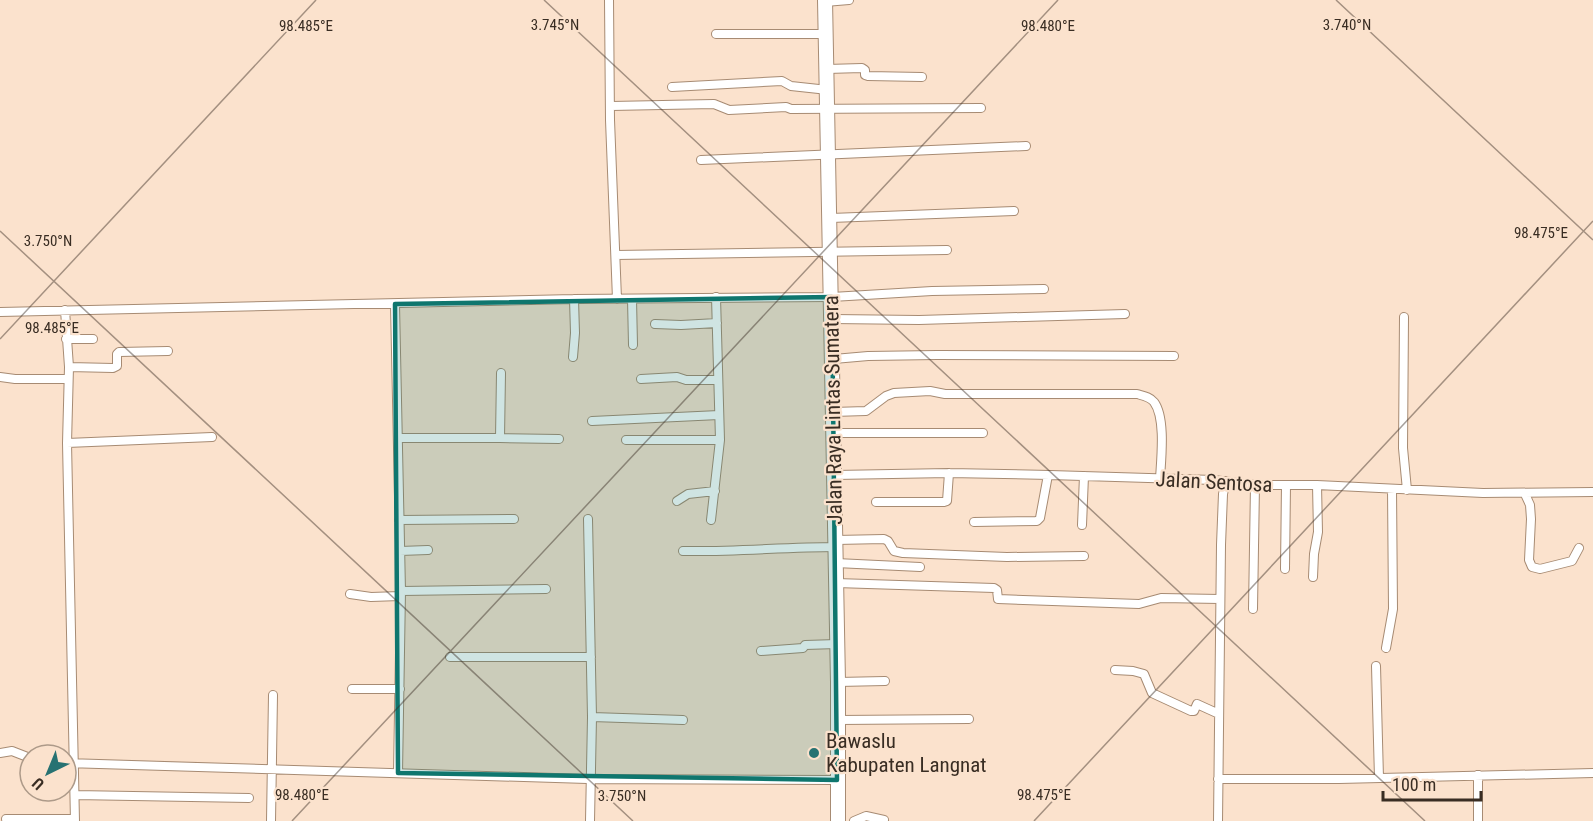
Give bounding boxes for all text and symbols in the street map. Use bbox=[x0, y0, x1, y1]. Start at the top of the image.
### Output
text: 3.745°N bbox=[531, 16, 579, 34]
text: 3.740°N bbox=[1323, 16, 1371, 34]
text: 98.485°E bbox=[279, 17, 333, 35]
text: 98.480°E bbox=[1021, 17, 1075, 35]
text: 98.475°E bbox=[1514, 224, 1568, 242]
text: 3.750°N bbox=[24, 232, 72, 250]
street label: Jalan Raya Lintas Sumatera bbox=[819, 295, 847, 525]
text: 98.485°E bbox=[25, 319, 79, 337]
street label: Jalan Sentosa bbox=[1155, 467, 1273, 497]
place label: Bawaslu Kabupaten Langnat bbox=[826, 729, 987, 777]
north arrow bbox=[18, 743, 78, 803]
marker: Bawaslu Kabupaten Langnat bbox=[807, 746, 821, 760]
scale bar bbox=[1383, 764, 1480, 802]
text: U bbox=[28, 774, 48, 794]
text: 100 m bbox=[1392, 774, 1436, 795]
text: 98.480°E bbox=[275, 786, 329, 804]
text: 98.475°E bbox=[1017, 786, 1071, 804]
text: 3.750°N bbox=[598, 787, 646, 805]

